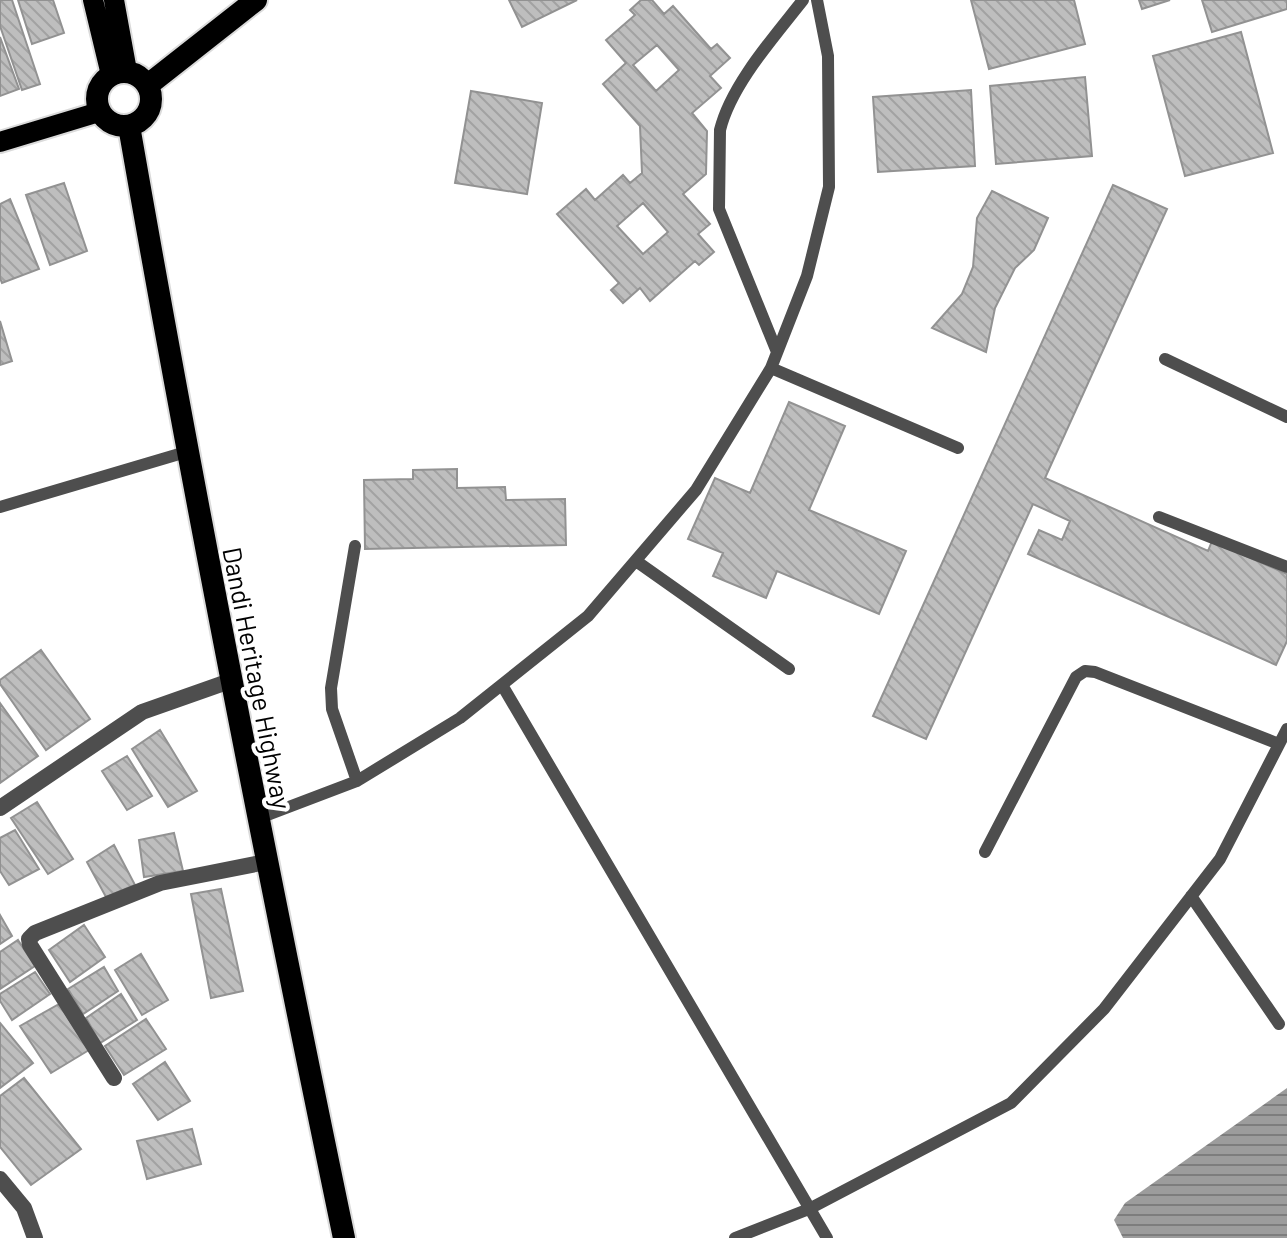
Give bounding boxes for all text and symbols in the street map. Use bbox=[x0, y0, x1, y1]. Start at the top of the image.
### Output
street label: Dandi Heritage Highway bbox=[217, 544, 299, 812]

